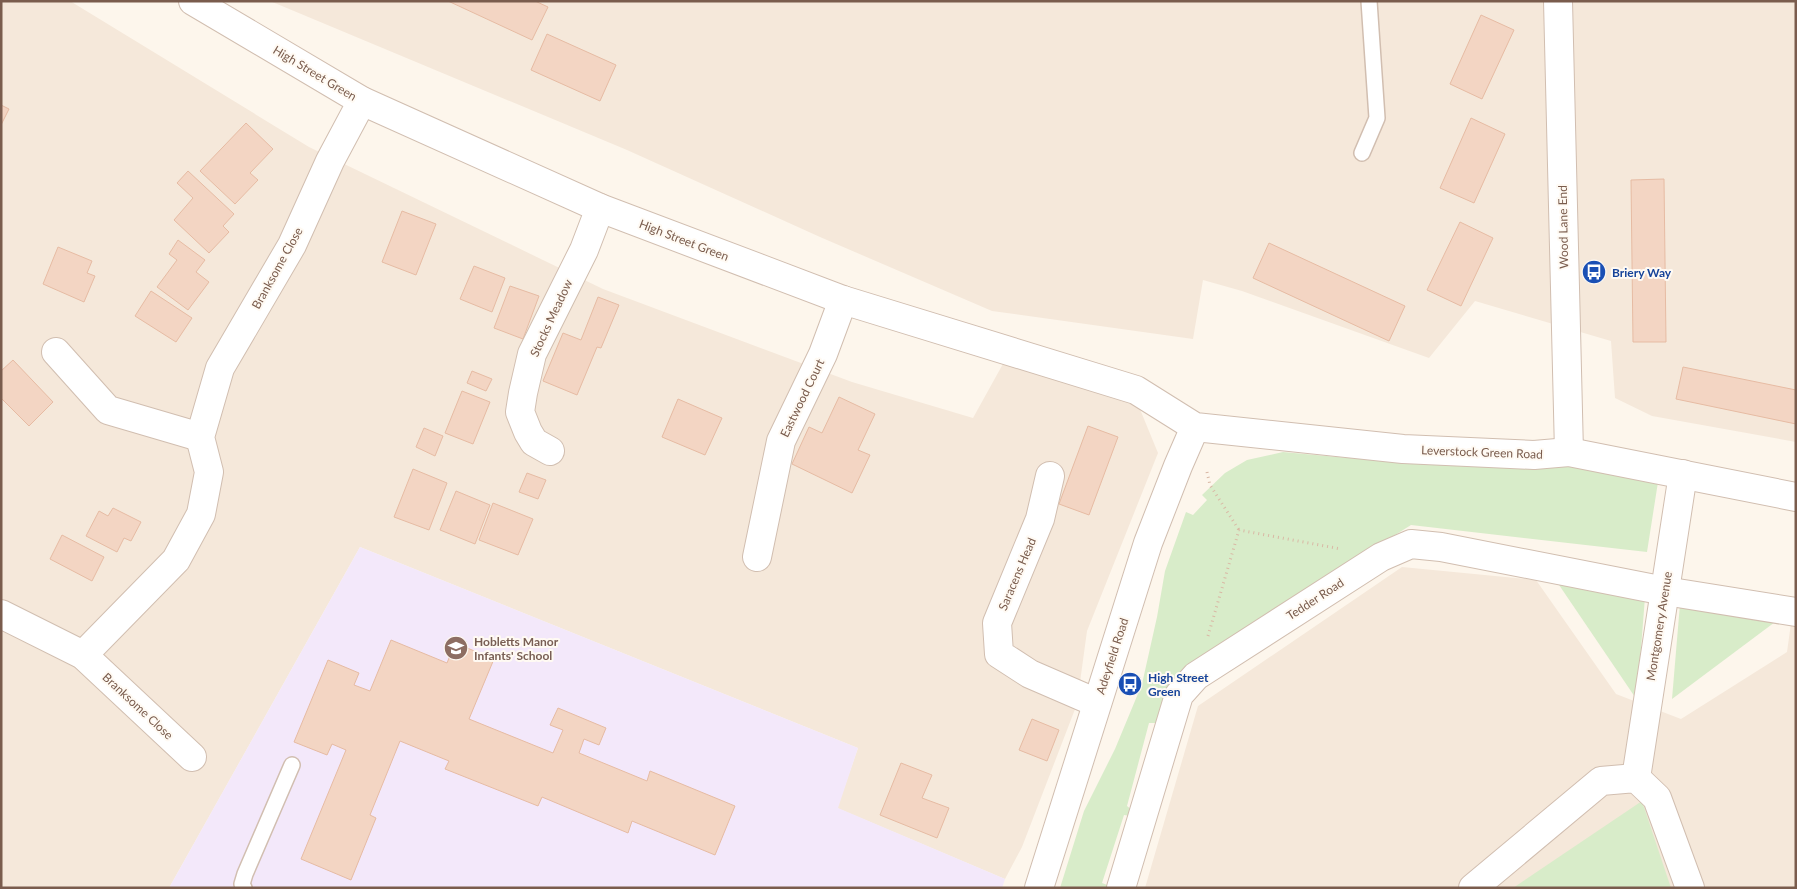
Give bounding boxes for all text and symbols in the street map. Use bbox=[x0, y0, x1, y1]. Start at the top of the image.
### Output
street label: High Street Green bbox=[271, 42, 359, 104]
street label: Wood Lane End bbox=[1555, 185, 1571, 269]
street label: High Street Green bbox=[637, 216, 731, 264]
street label: Branksome Close bbox=[248, 225, 306, 311]
bus stop icon: Briery Way bbox=[1581, 259, 1607, 285]
place label: Briery Way bbox=[1612, 265, 1672, 280]
street label: Stocks Meadow bbox=[527, 276, 576, 359]
street label: Eastwood Court bbox=[777, 356, 828, 440]
street label: Leverstock Green Road bbox=[1421, 442, 1543, 462]
street label: Saracens Head bbox=[995, 535, 1039, 613]
street label: Montgomery Avenue bbox=[1643, 570, 1675, 682]
street label: Tedder Road bbox=[1283, 575, 1347, 623]
street label: Adeyfield Road bbox=[1093, 616, 1131, 696]
place label: Hobletts Manor Infants' School bbox=[474, 634, 559, 663]
school or university icon: Hobletts Manor Infants' School bbox=[443, 635, 469, 661]
street label: Branksome Close bbox=[100, 669, 176, 743]
place label: High Street Green bbox=[1148, 670, 1209, 699]
bus stop icon: High Street Green bbox=[1117, 671, 1143, 697]

